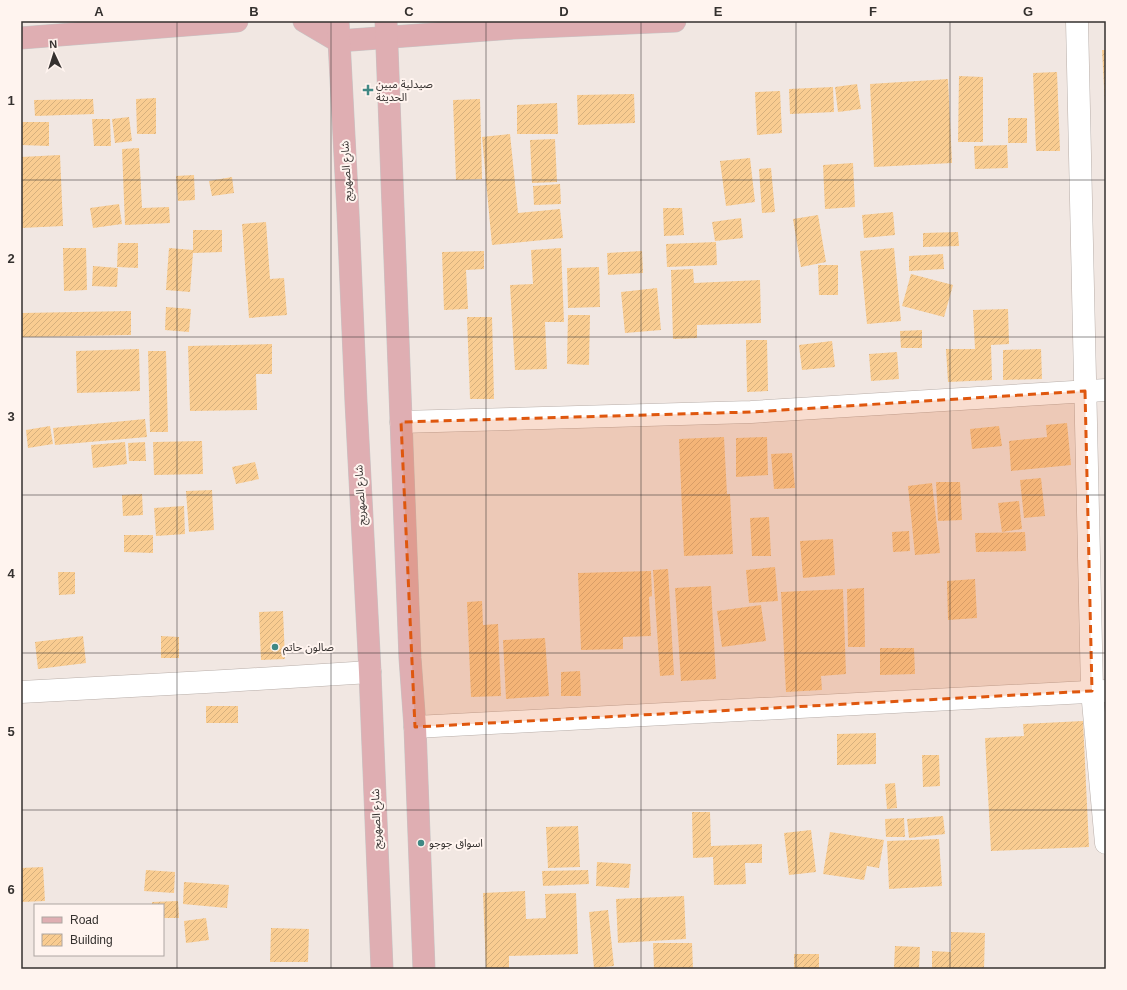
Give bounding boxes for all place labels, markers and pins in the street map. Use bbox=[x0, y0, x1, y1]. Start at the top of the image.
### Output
place label: صيدلية مبين الحديثة bbox=[376, 78, 433, 104]
marker: صيدلية مبين الحديثة bbox=[363, 85, 373, 95]
place label: صالون حاتم bbox=[283, 641, 334, 656]
marker: صالون حاتم bbox=[270, 642, 280, 652]
place label: اسواق جوجو bbox=[429, 837, 483, 850]
marker: اسواق جوجو bbox=[416, 838, 426, 848]

